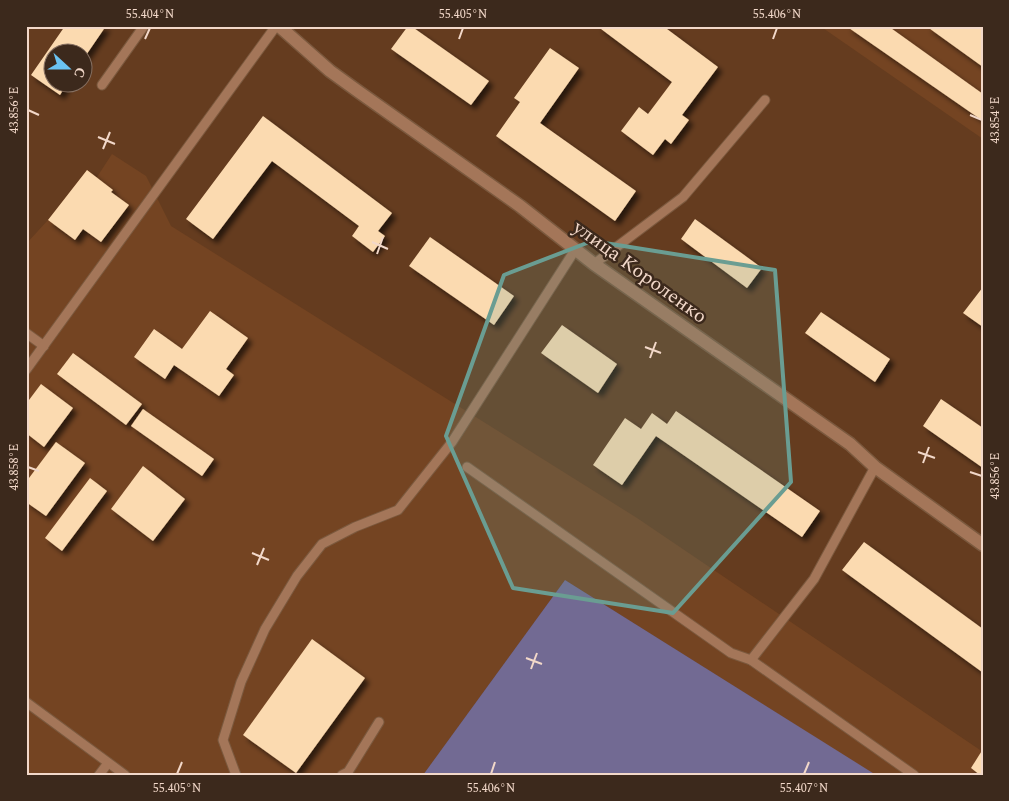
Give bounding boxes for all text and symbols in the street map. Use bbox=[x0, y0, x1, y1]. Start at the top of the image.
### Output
text: 55.404°N bbox=[126, 5, 174, 24]
text: 55.405°N bbox=[439, 5, 487, 24]
text: 55.406°N bbox=[753, 5, 801, 24]
north arrow bbox=[42, 42, 92, 92]
text: С bbox=[68, 64, 91, 81]
text: 43.856°E bbox=[5, 87, 24, 133]
text: 43.854°E bbox=[986, 97, 1005, 143]
street label: улица Короленко bbox=[566, 212, 713, 331]
text: 43.858°E bbox=[5, 444, 24, 490]
text: 43.856°E bbox=[986, 453, 1005, 499]
text: 55.405°N bbox=[153, 779, 201, 798]
text: 55.406°N bbox=[467, 779, 515, 798]
text: 55.407°N bbox=[780, 779, 828, 798]

